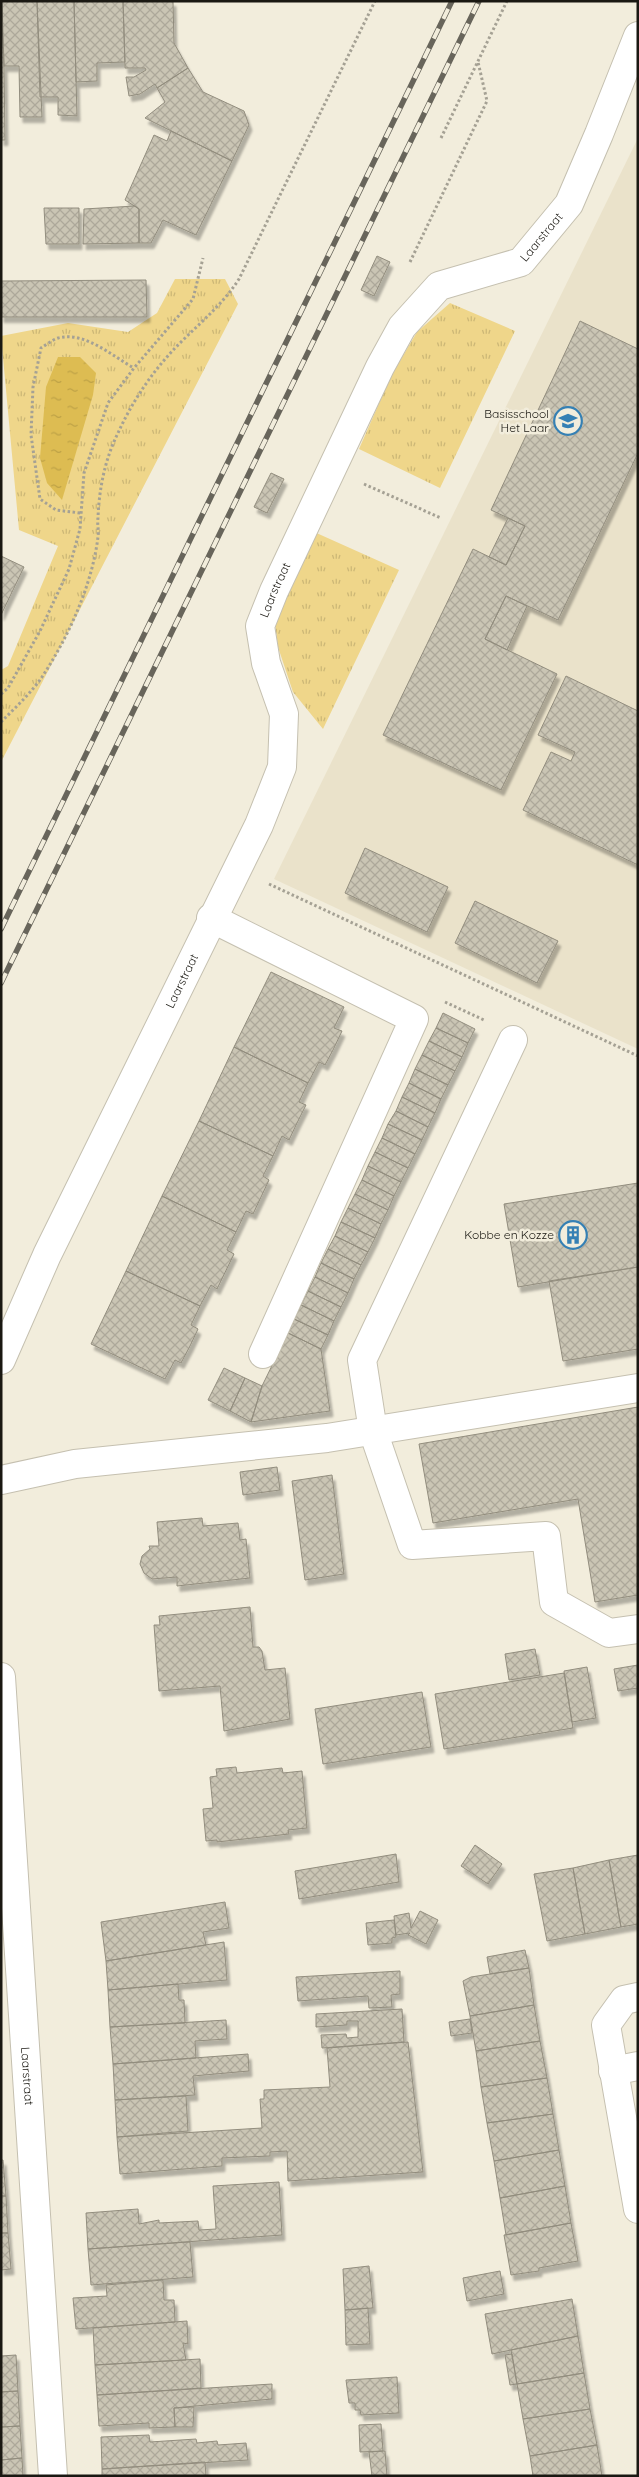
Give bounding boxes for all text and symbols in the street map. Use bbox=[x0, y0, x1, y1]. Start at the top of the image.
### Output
street label: Laarstraat bbox=[517, 210, 566, 264]
place label: Basisschool Het Laar bbox=[484, 406, 549, 435]
school or university icon: Basisschool Het Laar bbox=[553, 406, 583, 436]
street label: Laarstraat bbox=[256, 560, 293, 620]
street label: Laarstraat bbox=[162, 951, 201, 1011]
building icon: Kobbe en Kozze bbox=[558, 1220, 588, 1250]
place label: Kobbe en Kozze bbox=[464, 1227, 554, 1242]
street label: Laarstraat bbox=[18, 2046, 37, 2106]

